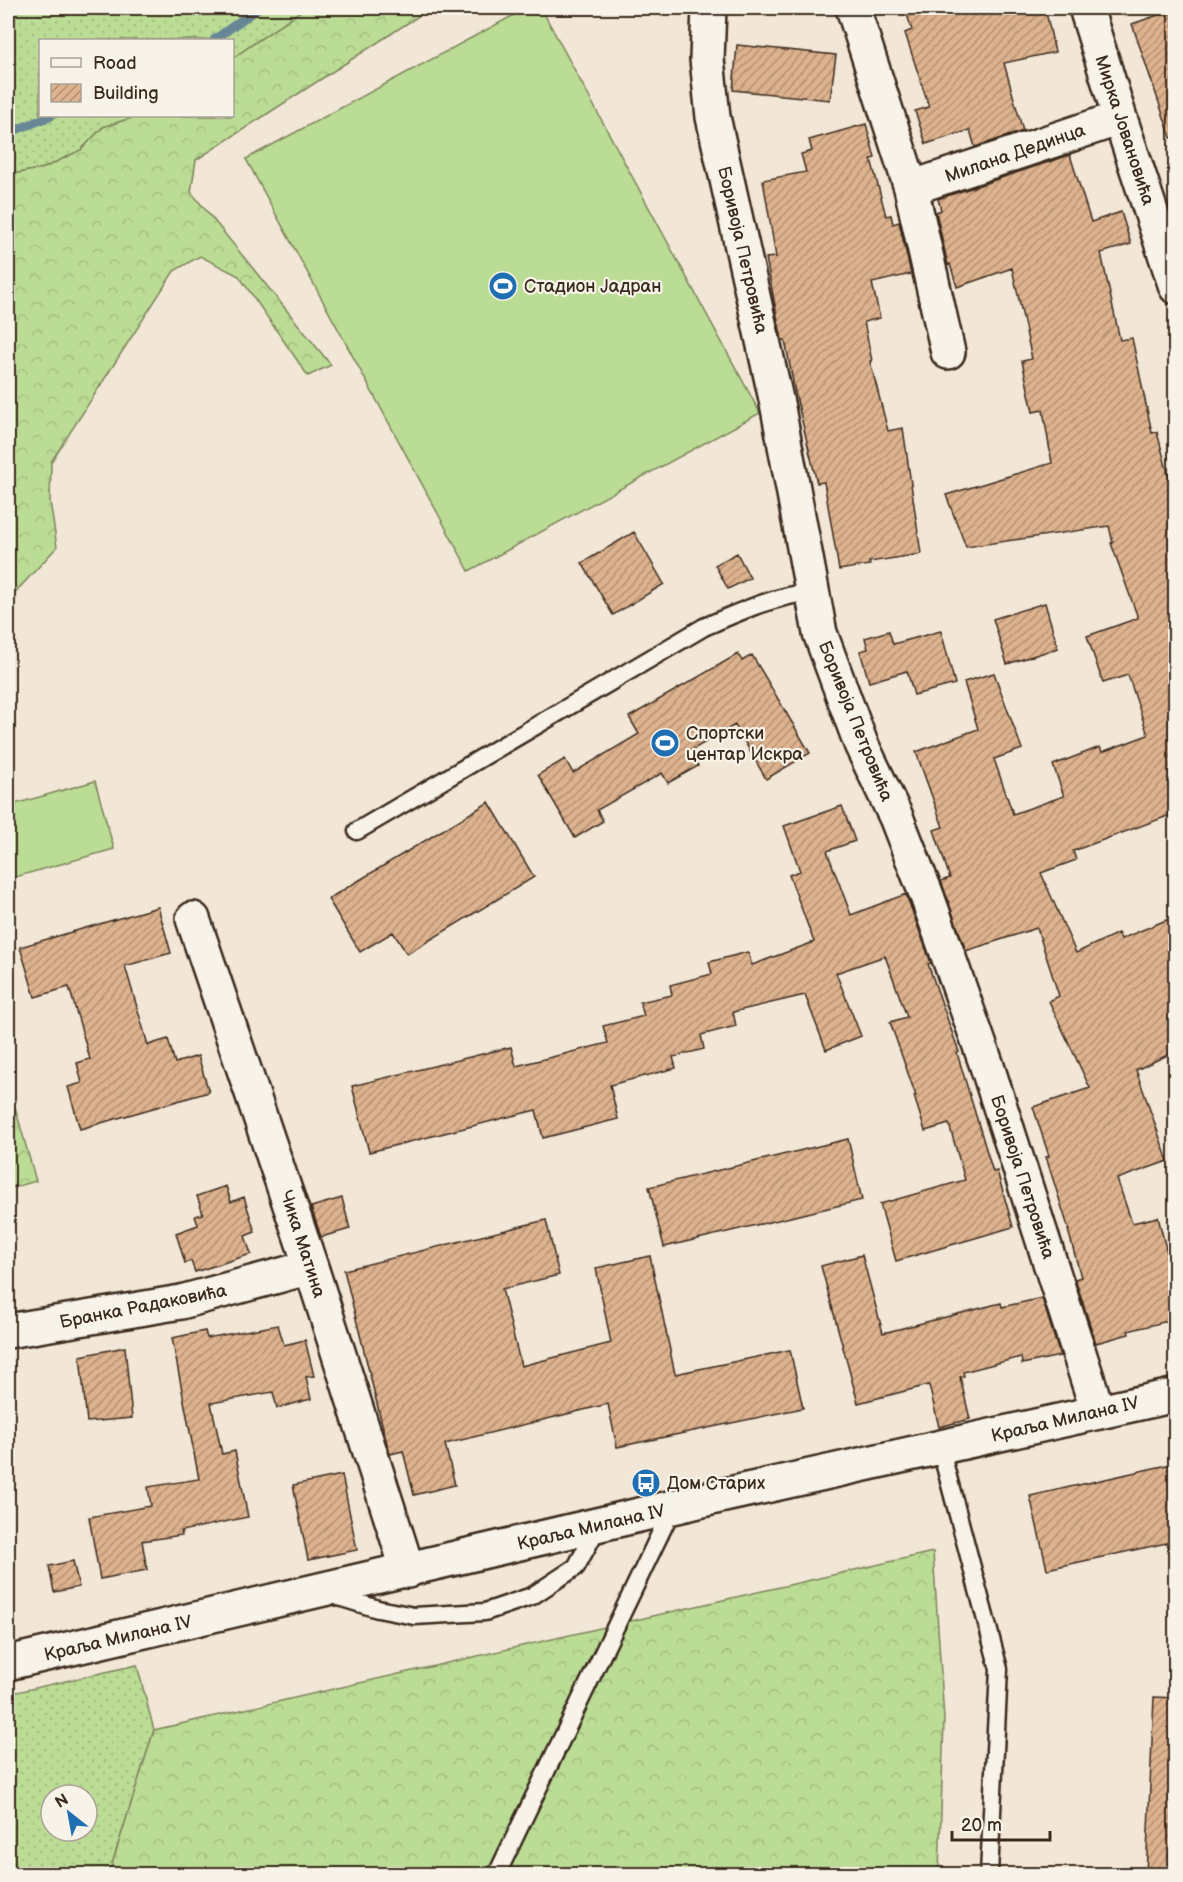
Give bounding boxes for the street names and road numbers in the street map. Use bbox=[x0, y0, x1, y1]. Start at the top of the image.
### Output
street label: Мирка Јовановића bbox=[1090, 52, 1159, 208]
street label: Милана Дединца bbox=[942, 120, 1088, 187]
street label: Боривоја Петровића bbox=[713, 164, 772, 336]
street label: Боривоја Петровића bbox=[814, 638, 897, 805]
street label: Боривоја Петровића bbox=[986, 1093, 1059, 1262]
street label: Чика Матина bbox=[275, 1188, 330, 1301]
street label: Бранка Радаковића bbox=[58, 1280, 229, 1333]
street label: Краља Милана IV bbox=[989, 1392, 1141, 1447]
street label: Краља Милана IV bbox=[515, 1500, 667, 1555]
street label: Краља Милана IV bbox=[42, 1611, 194, 1666]

